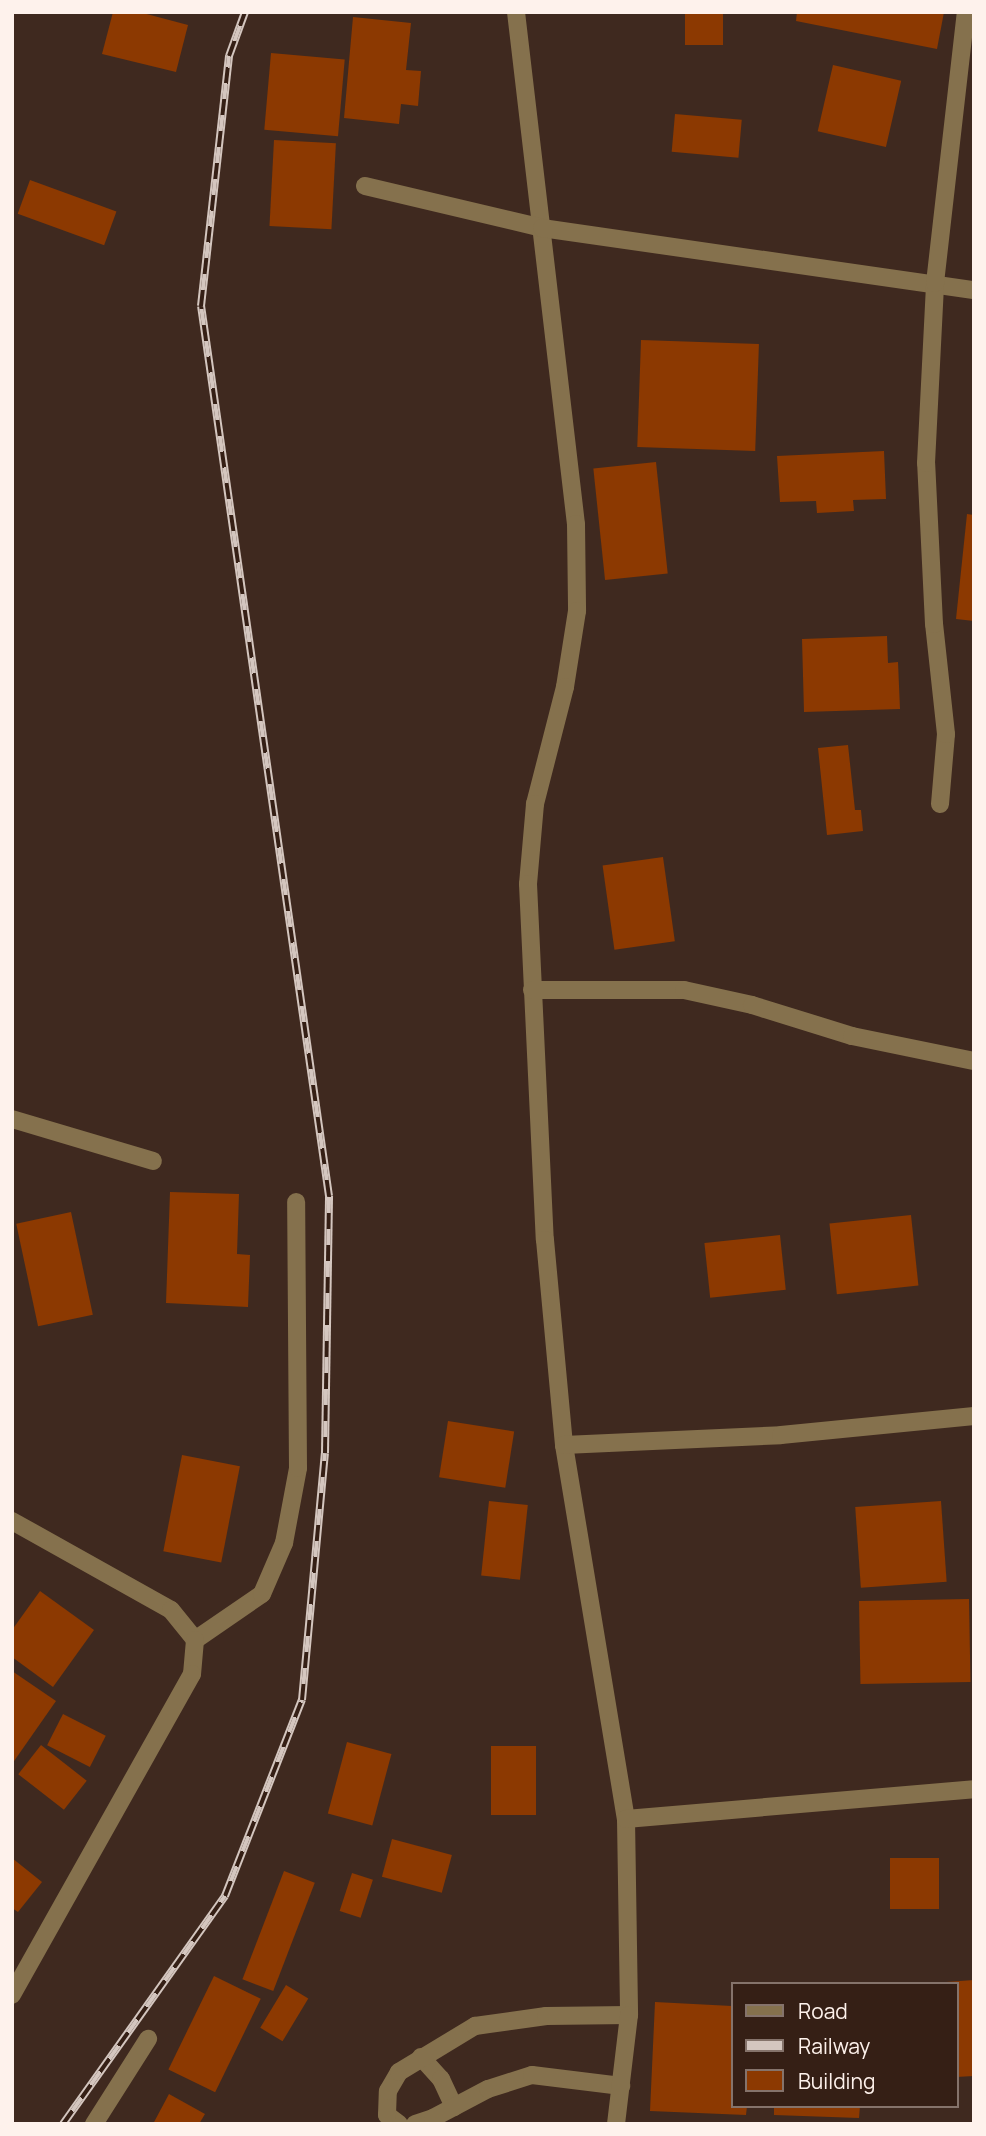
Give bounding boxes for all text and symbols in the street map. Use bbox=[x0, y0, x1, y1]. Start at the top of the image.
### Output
legend bbox=[730, 1982, 958, 2108]
text: Road bbox=[798, 1997, 848, 2025]
text: Railway bbox=[798, 2032, 870, 2060]
text: Building bbox=[798, 2067, 875, 2095]

